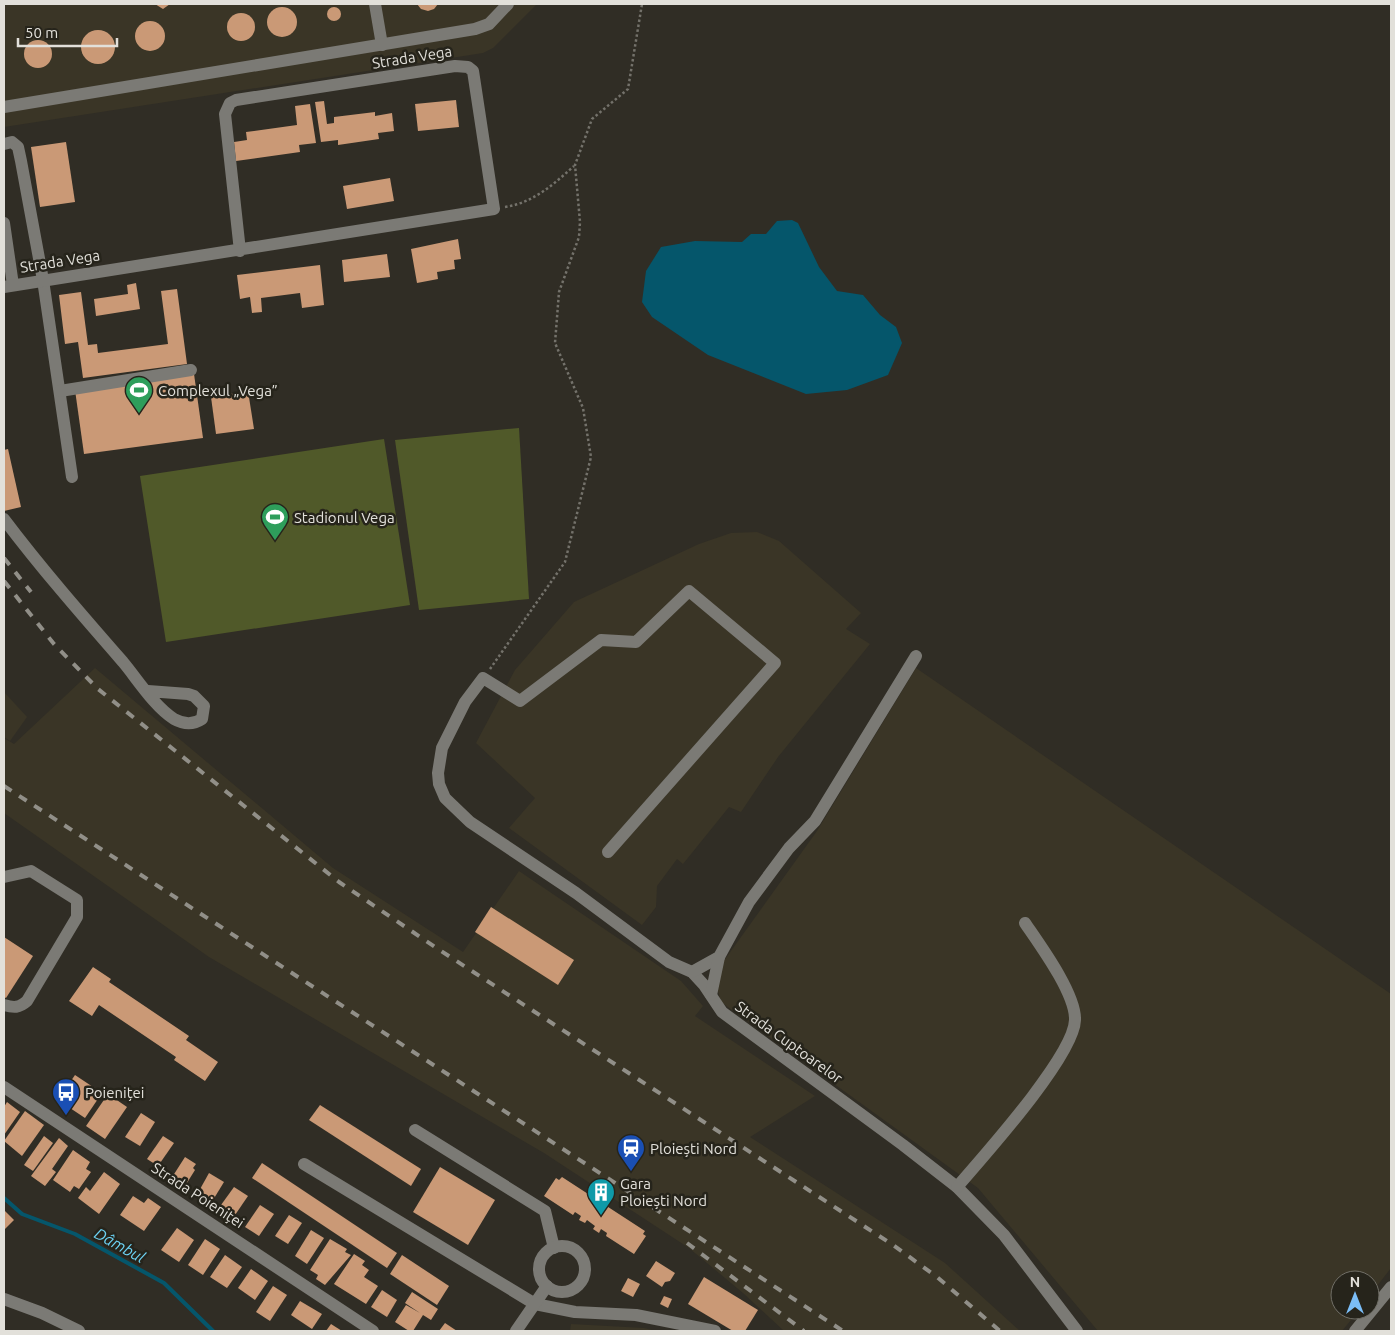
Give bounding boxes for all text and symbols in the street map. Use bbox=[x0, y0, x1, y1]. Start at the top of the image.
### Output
scale bar bbox=[18, 15, 116, 47]
text: 50 m bbox=[25, 24, 58, 41]
street label: Strada Vega bbox=[371, 42, 453, 72]
street label: Strada Vega bbox=[19, 246, 101, 276]
sports icon: Complexul „Vega” bbox=[124, 375, 154, 414]
place label: Complexul „Vega” bbox=[158, 382, 278, 399]
sports icon: Stadionul Vega bbox=[260, 502, 290, 541]
place label: Stadionul Vega bbox=[294, 509, 395, 526]
street label: Strada Cuptoarelor bbox=[732, 997, 846, 1087]
bus stop icon: Poieniței bbox=[51, 1077, 81, 1116]
place label: Poieniței bbox=[85, 1084, 145, 1101]
station icon: Ploiești Nord bbox=[616, 1133, 646, 1172]
place label: Ploiești Nord bbox=[650, 1140, 737, 1157]
street label: Strada Poieniței bbox=[149, 1159, 247, 1231]
place label: Gara Ploiești Nord bbox=[620, 1175, 707, 1209]
building icon: Gara Ploiești Nord bbox=[586, 1177, 616, 1216]
water label: Dâmbul bbox=[92, 1224, 149, 1266]
north arrow bbox=[1330, 1270, 1380, 1320]
text: N bbox=[1350, 1274, 1360, 1290]

